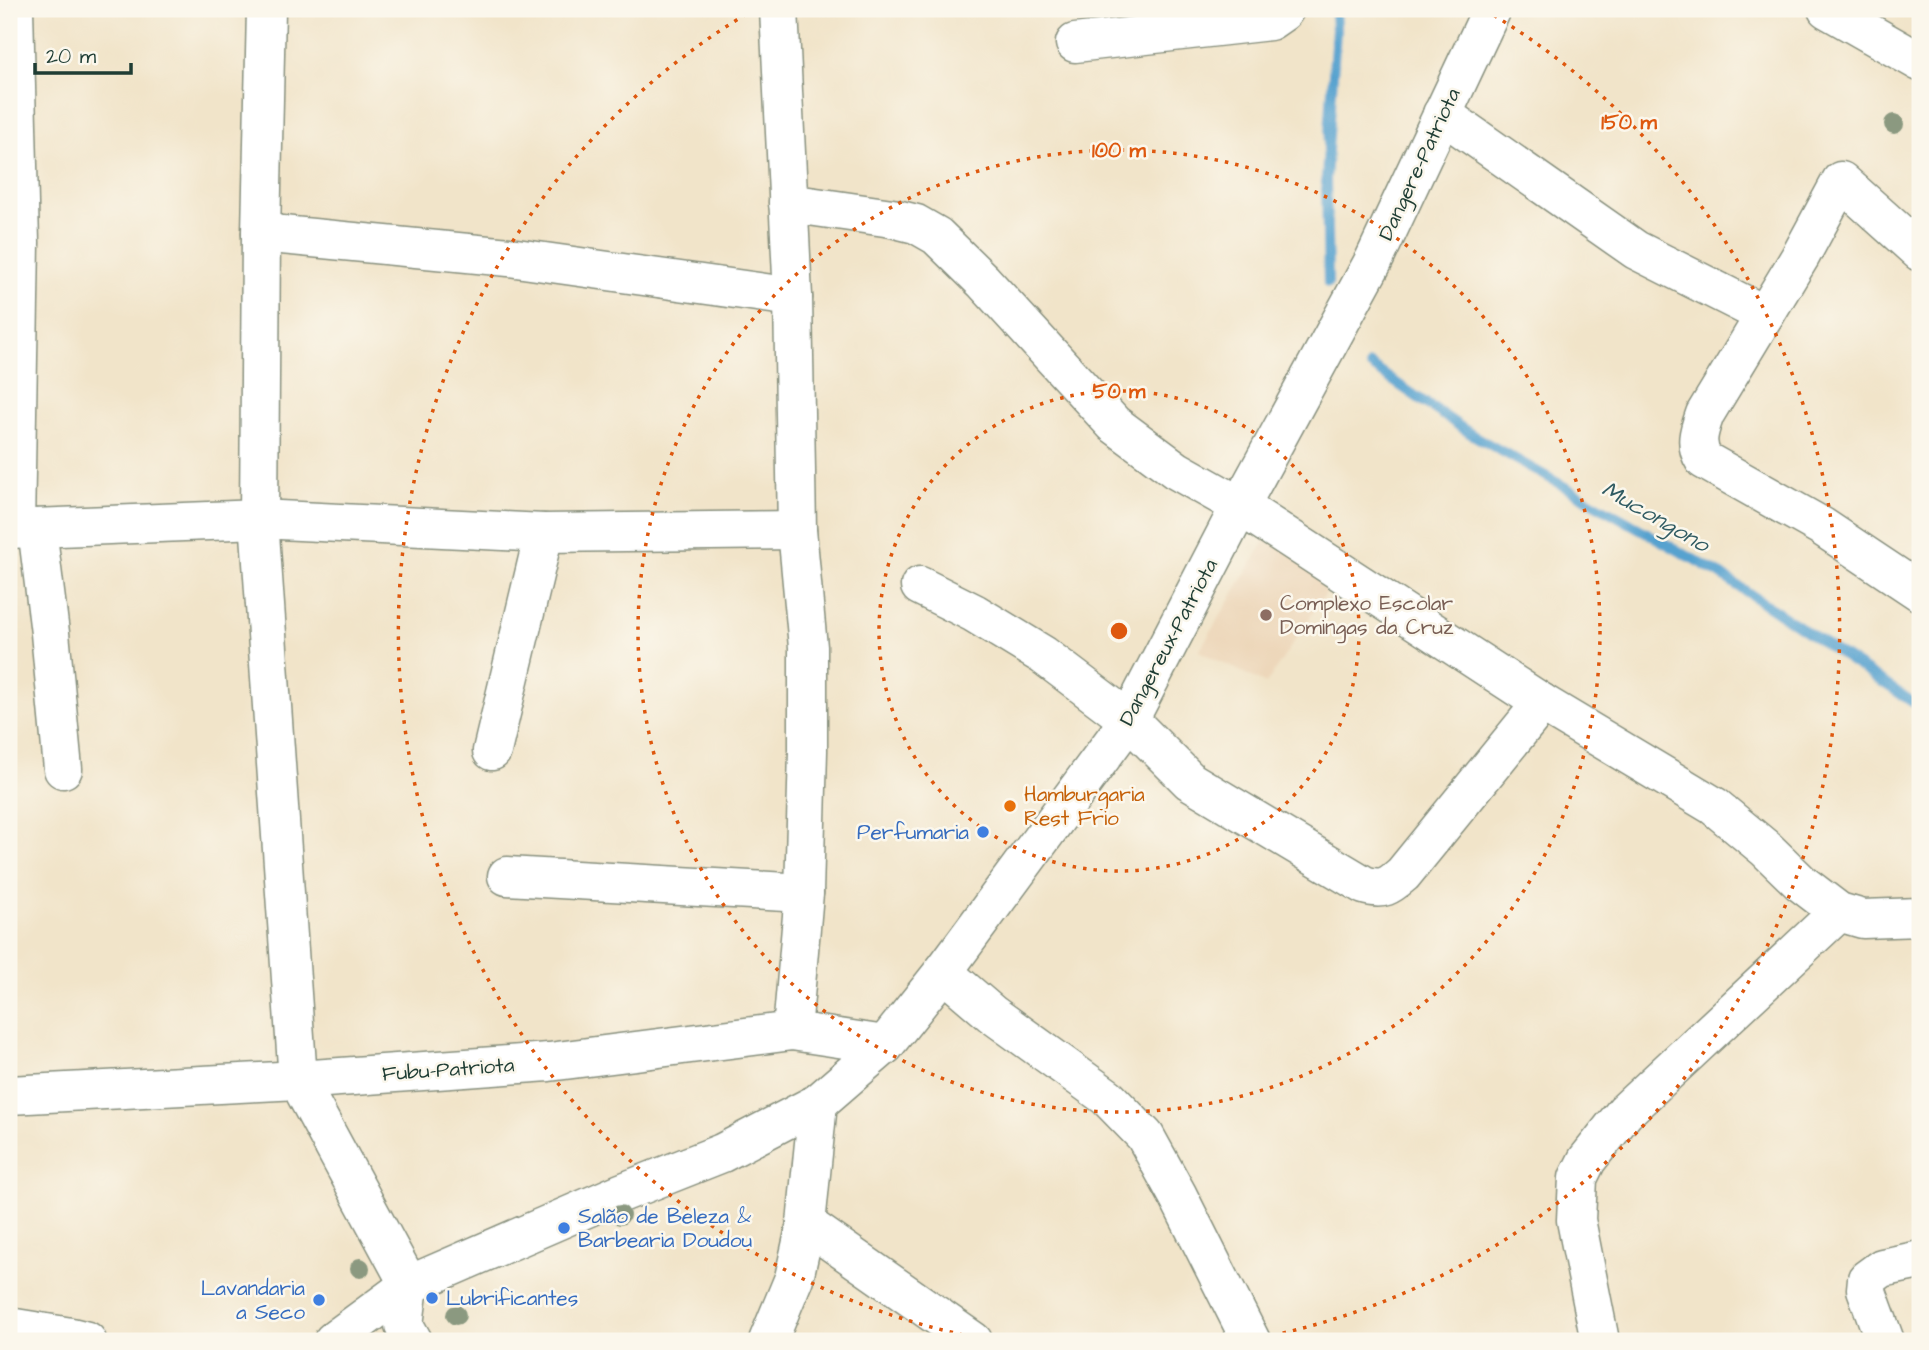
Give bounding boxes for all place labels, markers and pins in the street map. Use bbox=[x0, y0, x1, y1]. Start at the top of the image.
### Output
place label: Complexo Escolar Domingas da Cruz bbox=[1280, 589, 1454, 644]
marker: Complexo Escolar Domingas da Cruz bbox=[1258, 607, 1274, 623]
centre of rings bbox=[1107, 619, 1131, 643]
place label: Hamburgaria Rest Frio bbox=[1024, 780, 1145, 833]
marker: Hamburgaria Rest Frio bbox=[1002, 798, 1018, 814]
place label: Perfumaria bbox=[857, 818, 969, 847]
marker: Perfumaria bbox=[975, 824, 991, 840]
place label: Salão de Beleza & Barbearia Doudou bbox=[578, 1202, 753, 1255]
marker: Salão de Beleza & Barbearia Doudou bbox=[556, 1220, 572, 1236]
place label: Lavandaria a Seco bbox=[201, 1274, 305, 1327]
place label: Lubrificantes bbox=[446, 1284, 578, 1313]
marker: Lubrificantes bbox=[424, 1290, 440, 1306]
marker: Lavandaria a Seco bbox=[311, 1292, 327, 1308]

